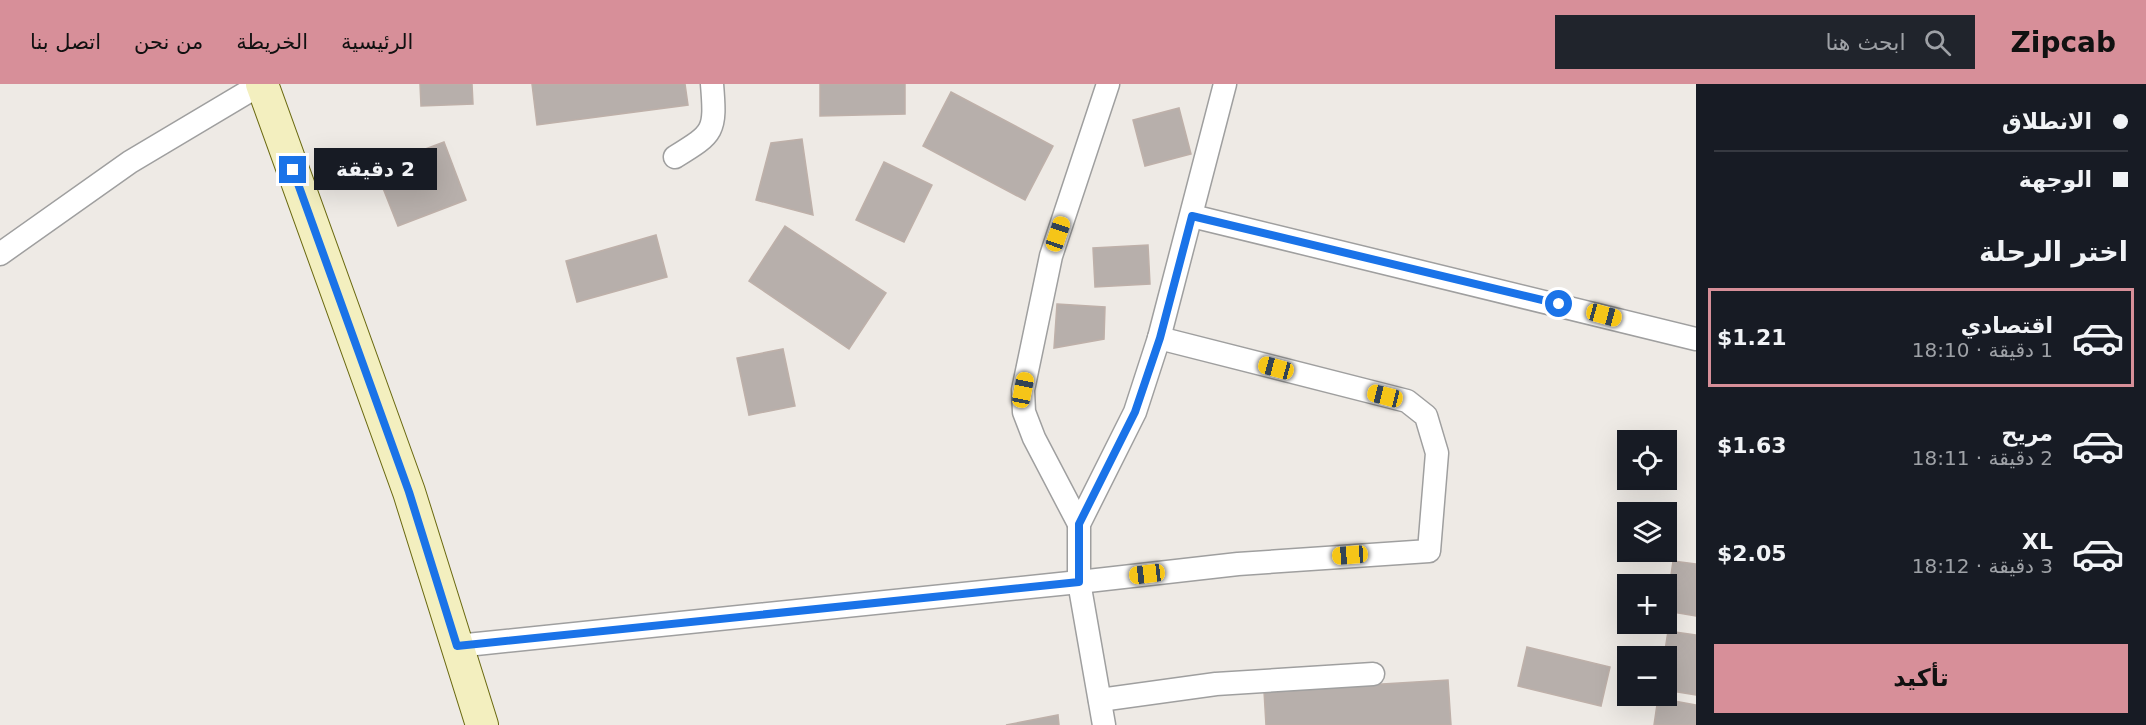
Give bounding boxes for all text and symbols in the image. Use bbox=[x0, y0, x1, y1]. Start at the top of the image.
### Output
search box bbox=[1555, 15, 1975, 69]
icon: search bbox=[1921, 26, 1954, 59]
text: Zipcab bbox=[2011, 26, 2116, 59]
text: اتصل بنا bbox=[30, 30, 101, 54]
text: من نحن bbox=[134, 30, 203, 54]
text: الخريطة bbox=[236, 30, 308, 54]
text: الرئيسية bbox=[341, 30, 413, 54]
text: ابحث هنا bbox=[1826, 30, 1906, 55]
text: الانطلاق bbox=[2002, 109, 2092, 134]
callout: 2 دقيقة bbox=[314, 149, 437, 191]
route end bbox=[279, 156, 306, 183]
text: 2 دقيقة bbox=[336, 157, 415, 181]
text: الوجهة bbox=[2019, 167, 2092, 192]
car bbox=[1044, 214, 1072, 254]
text: اختر الرحلة bbox=[1979, 236, 2128, 267]
route start bbox=[1545, 290, 1572, 317]
car bbox=[1584, 302, 1624, 328]
icon: car bbox=[2071, 311, 2125, 365]
text: اقتصادي bbox=[1961, 313, 2053, 338]
text: $1.21 bbox=[1717, 325, 1787, 350]
text: 1 دقيقة · 18:10 bbox=[1912, 338, 2053, 362]
car bbox=[1256, 355, 1296, 381]
car bbox=[1011, 371, 1035, 409]
car bbox=[1365, 383, 1405, 409]
icon: car bbox=[2071, 419, 2125, 473]
text: مريح bbox=[2002, 421, 2053, 446]
map controls bbox=[1617, 430, 1677, 706]
button: locate bbox=[1617, 430, 1677, 490]
text: $1.63 bbox=[1717, 433, 1787, 458]
text: 2 دقيقة · 18:11 bbox=[1912, 446, 2053, 470]
button: layers bbox=[1617, 502, 1677, 562]
icon: car bbox=[2071, 527, 2125, 581]
text: XL bbox=[2022, 529, 2053, 554]
text: $2.05 bbox=[1717, 541, 1787, 566]
car bbox=[1331, 545, 1369, 565]
text: 3 دقيقة · 18:12 bbox=[1912, 554, 2053, 578]
car bbox=[1128, 563, 1166, 585]
button: + bbox=[1617, 574, 1677, 634]
button: تأكيد bbox=[1714, 644, 2128, 713]
button: − bbox=[1617, 646, 1677, 706]

